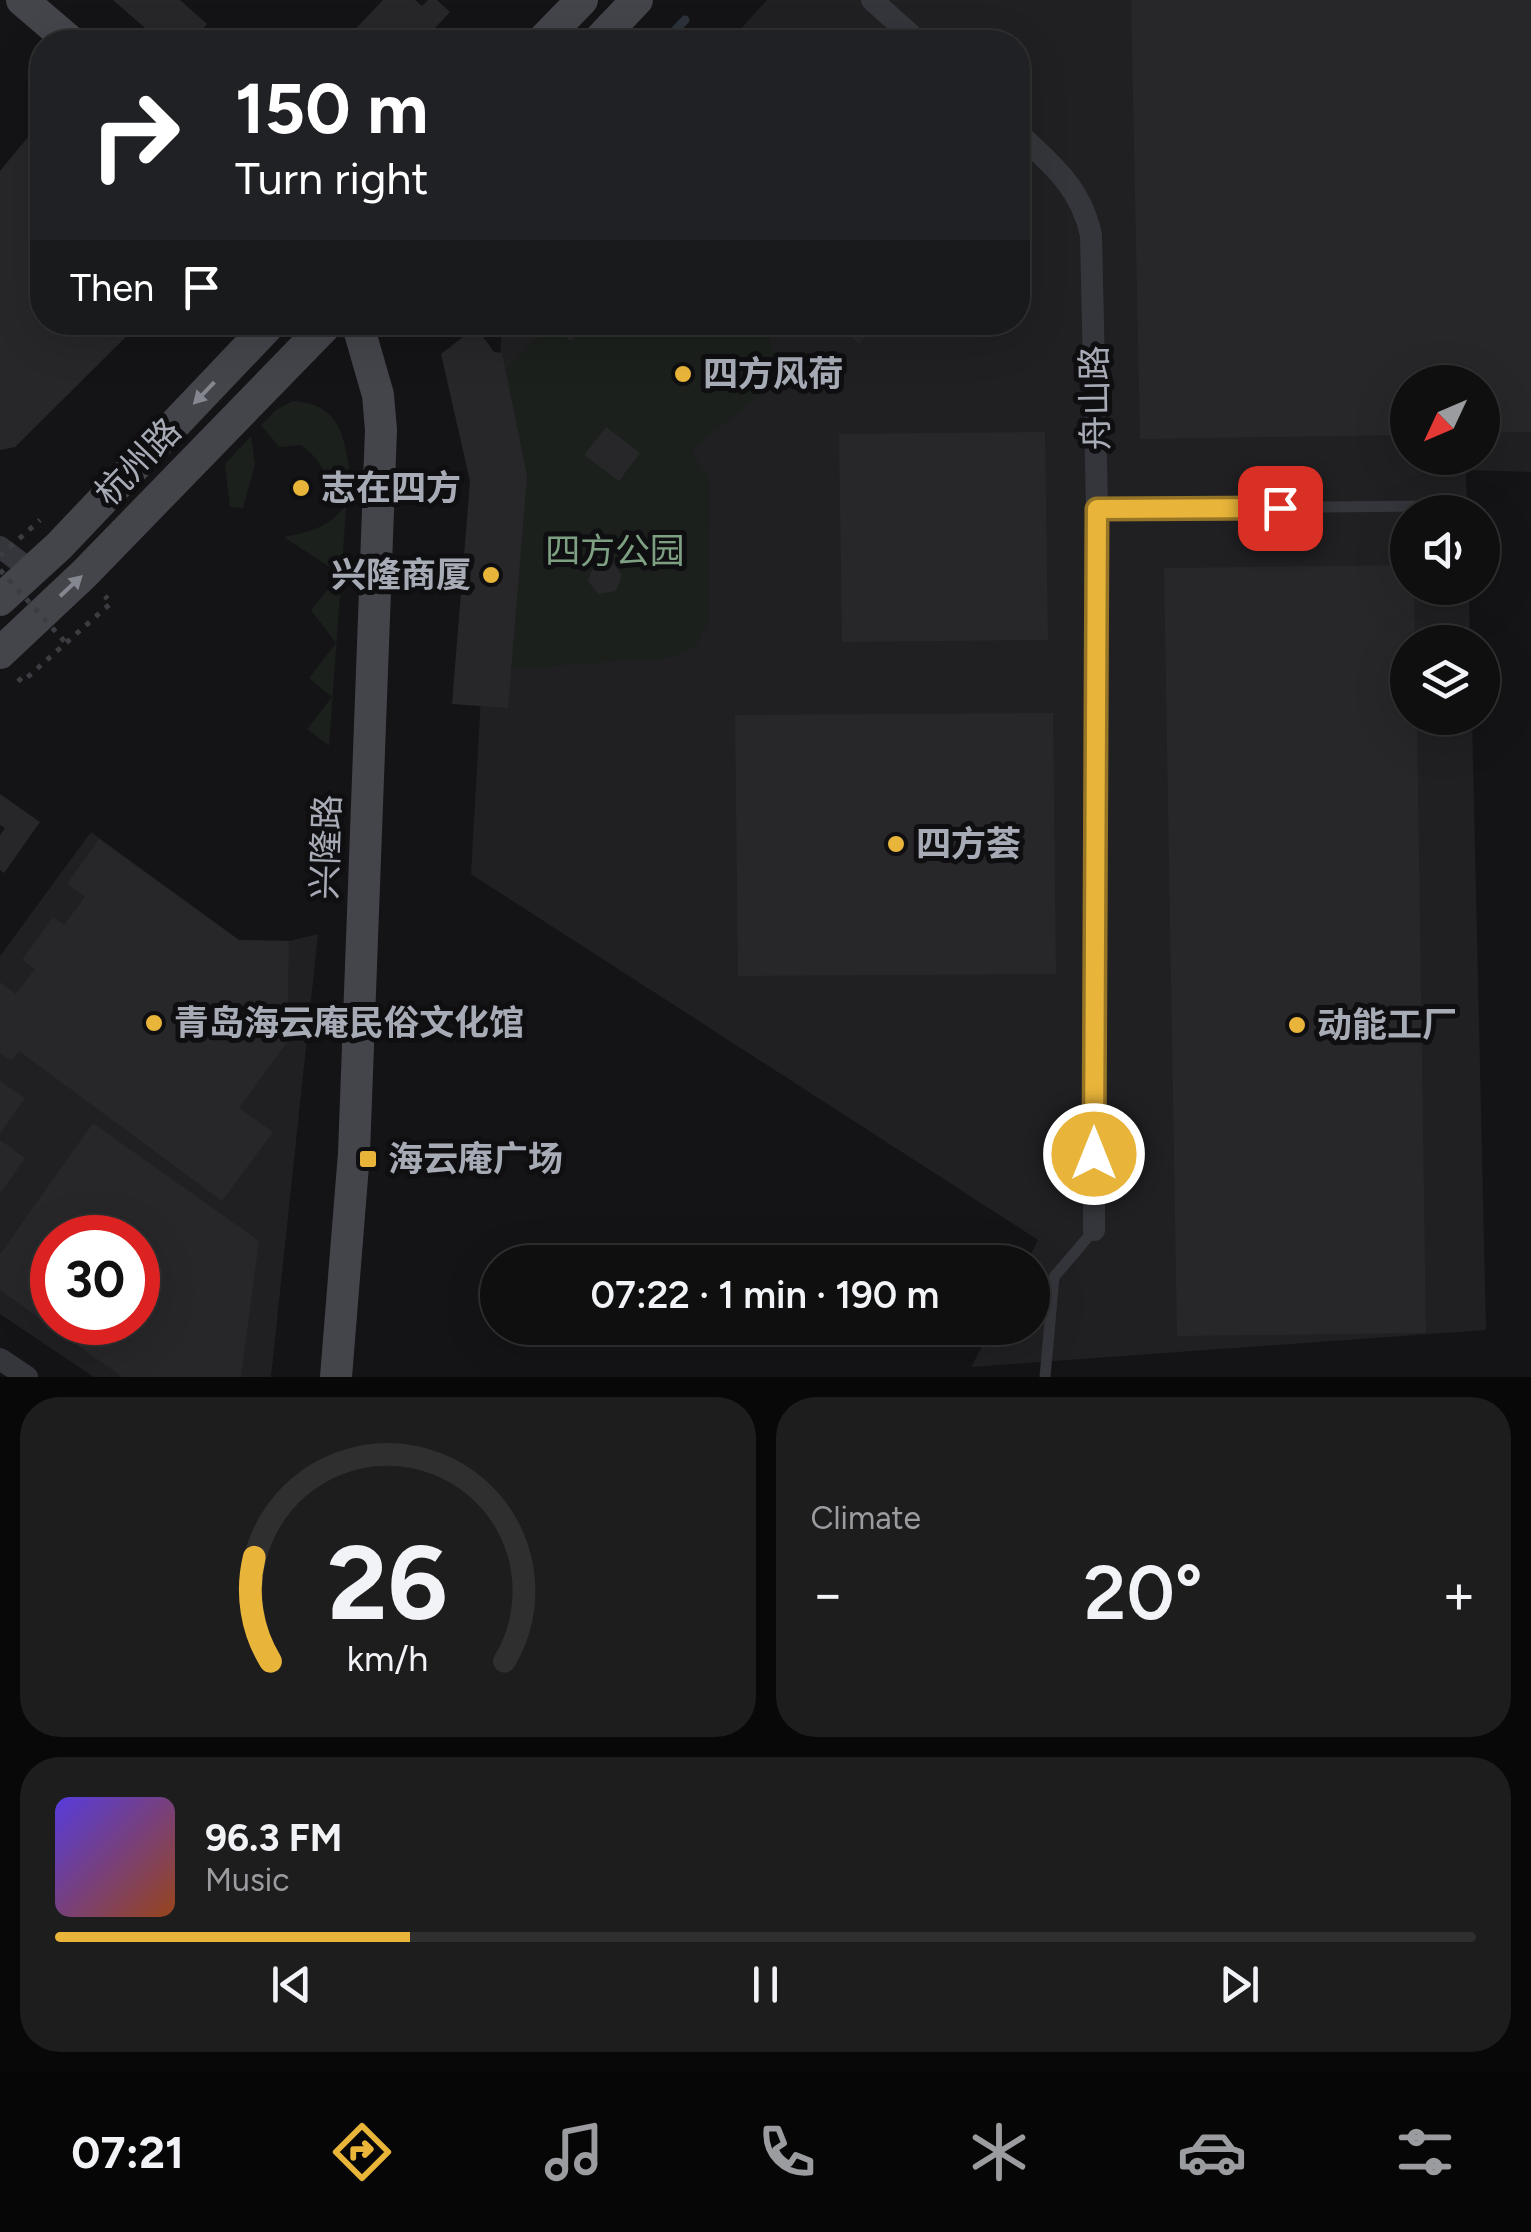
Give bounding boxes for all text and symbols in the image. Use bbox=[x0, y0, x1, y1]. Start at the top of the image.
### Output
text: 150 m bbox=[235, 66, 428, 151]
icon: right bbox=[70, 70, 200, 200]
text: Turn right bbox=[235, 151, 428, 205]
icon: arrive bbox=[174, 260, 229, 315]
text: Then bbox=[70, 265, 154, 311]
street label: 舟山路 bbox=[1073, 345, 1117, 451]
place label: 四方风荷 bbox=[703, 353, 843, 395]
marker: 四方风荷 bbox=[672, 363, 694, 385]
north arrow bbox=[1390, 365, 1500, 475]
map controls bbox=[1390, 365, 1500, 735]
one-way arrow bbox=[193, 381, 216, 405]
street label: 杭州路 bbox=[86, 410, 190, 514]
pin bbox=[1238, 466, 1323, 551]
place label: 志在四方 bbox=[321, 467, 461, 509]
marker: 志在四方 bbox=[290, 477, 312, 499]
icon: arrive bbox=[1253, 481, 1308, 536]
button: sound bbox=[1390, 495, 1500, 605]
park label: 四方公园 bbox=[545, 530, 685, 572]
place label: 兴隆商厦 bbox=[331, 554, 471, 596]
marker: 兴隆商厦 bbox=[480, 564, 502, 586]
one-way arrow bbox=[59, 575, 83, 598]
button: layers bbox=[1390, 625, 1500, 735]
street label: 兴隆路 bbox=[303, 794, 349, 900]
place label: 四方荟 bbox=[916, 823, 1021, 865]
marker: 四方荟 bbox=[885, 833, 907, 855]
place label: 青岛海云庵民俗文化馆 bbox=[174, 1002, 524, 1044]
place label: 动能工厂 bbox=[1317, 1004, 1457, 1046]
marker: 青岛海云庵民俗文化馆 bbox=[143, 1012, 165, 1034]
marker: 动能工厂 bbox=[1286, 1014, 1308, 1036]
position arrow bbox=[1042, 1102, 1146, 1206]
place label: 海云庵广场 bbox=[388, 1138, 563, 1180]
marker: 海云庵广场 bbox=[357, 1148, 379, 1170]
speed limit sign: 30 bbox=[30, 1215, 160, 1345]
text: 07:22 · 1 min · 190 m bbox=[591, 1272, 939, 1318]
text: Climate bbox=[811, 1499, 921, 1537]
text: 26 bbox=[327, 1520, 448, 1645]
text: 20° bbox=[1084, 1548, 1203, 1638]
text: − bbox=[811, 1561, 845, 1627]
text: + bbox=[1442, 1561, 1476, 1627]
text: km/h bbox=[347, 1637, 429, 1680]
text: 96.3 FM bbox=[205, 1815, 342, 1861]
text: Music bbox=[205, 1861, 290, 1899]
icon: previous bbox=[264, 1957, 319, 2012]
icon: pause bbox=[738, 1957, 793, 2012]
icon: next bbox=[1212, 1957, 1267, 2012]
icon: directions bbox=[327, 2117, 397, 2187]
icon: music bbox=[539, 2117, 609, 2187]
icon: phone bbox=[752, 2117, 822, 2187]
icon: climate bbox=[964, 2117, 1034, 2187]
icon: car bbox=[1177, 2117, 1247, 2187]
icon: filters bbox=[1390, 2117, 1460, 2187]
text: 07:21 bbox=[71, 2125, 184, 2179]

